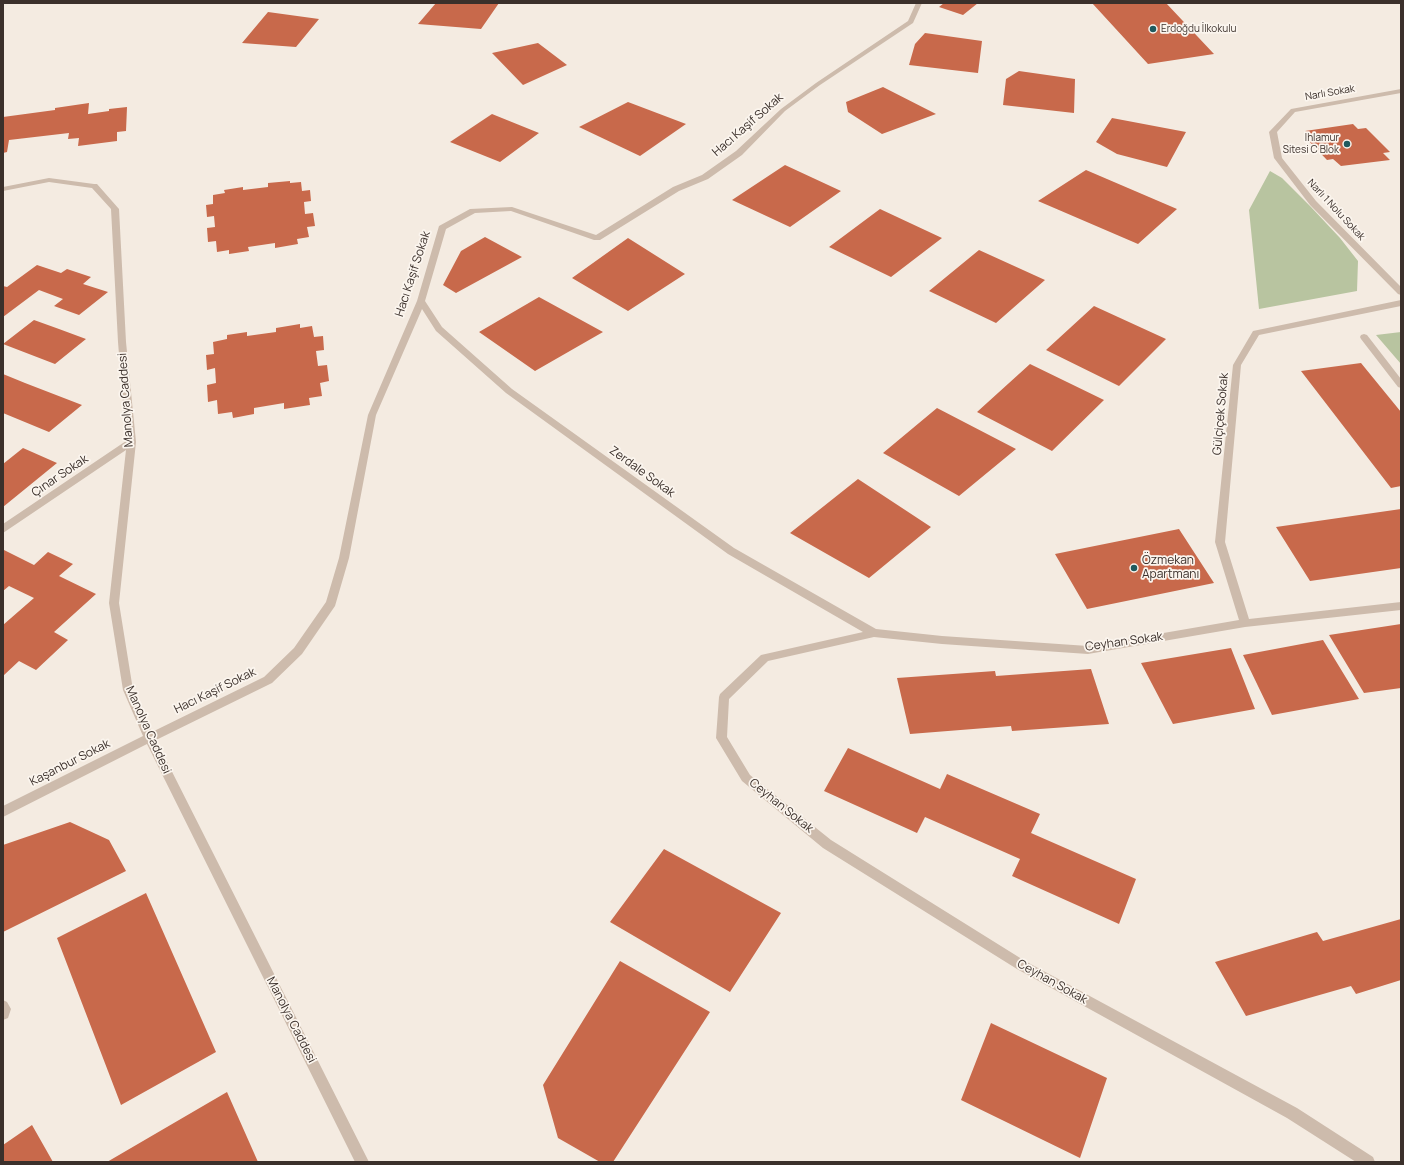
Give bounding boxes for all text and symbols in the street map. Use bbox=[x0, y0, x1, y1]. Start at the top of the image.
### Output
place label: Erdoğdu İlkokulu bbox=[1161, 23, 1236, 35]
marker: Erdoğdu İlkokulu bbox=[1148, 24, 1158, 34]
street label: Narlı Sokak bbox=[1304, 83, 1356, 103]
street label: Hacı Kaşif Sokak bbox=[710, 90, 786, 160]
place label: Ihlamur Sitesi C Blok bbox=[1283, 132, 1339, 156]
marker: Ihlamur Sitesi C Blok bbox=[1342, 139, 1352, 149]
street label: Narlı 1 Nolu Sokak bbox=[1305, 177, 1367, 243]
street label: Hacı Kaşif Sokak bbox=[392, 229, 434, 319]
street label: Manolya Caddesi bbox=[116, 352, 136, 448]
street label: Gülçiçek Sokak bbox=[1210, 372, 1232, 456]
street label: Zerdale Sokak bbox=[606, 443, 678, 501]
street label: Çınar Sokak bbox=[29, 452, 91, 500]
place label: Özmekan Apartmanı bbox=[1142, 554, 1199, 582]
marker: Özmekan Apartmanı bbox=[1129, 563, 1139, 573]
street label: Ceyhan Sokak bbox=[1084, 629, 1164, 655]
street label: Hacı Kaşif Sokak bbox=[172, 665, 258, 717]
street label: Manolya Caddesi bbox=[122, 684, 174, 776]
street label: Kaşanbur Sokak bbox=[28, 737, 112, 789]
street label: Ceyhan Sokak bbox=[746, 776, 816, 836]
street label: Ceyhan Sokak bbox=[1014, 957, 1090, 1007]
street label: Manolya Caddesi bbox=[263, 975, 319, 1065]

